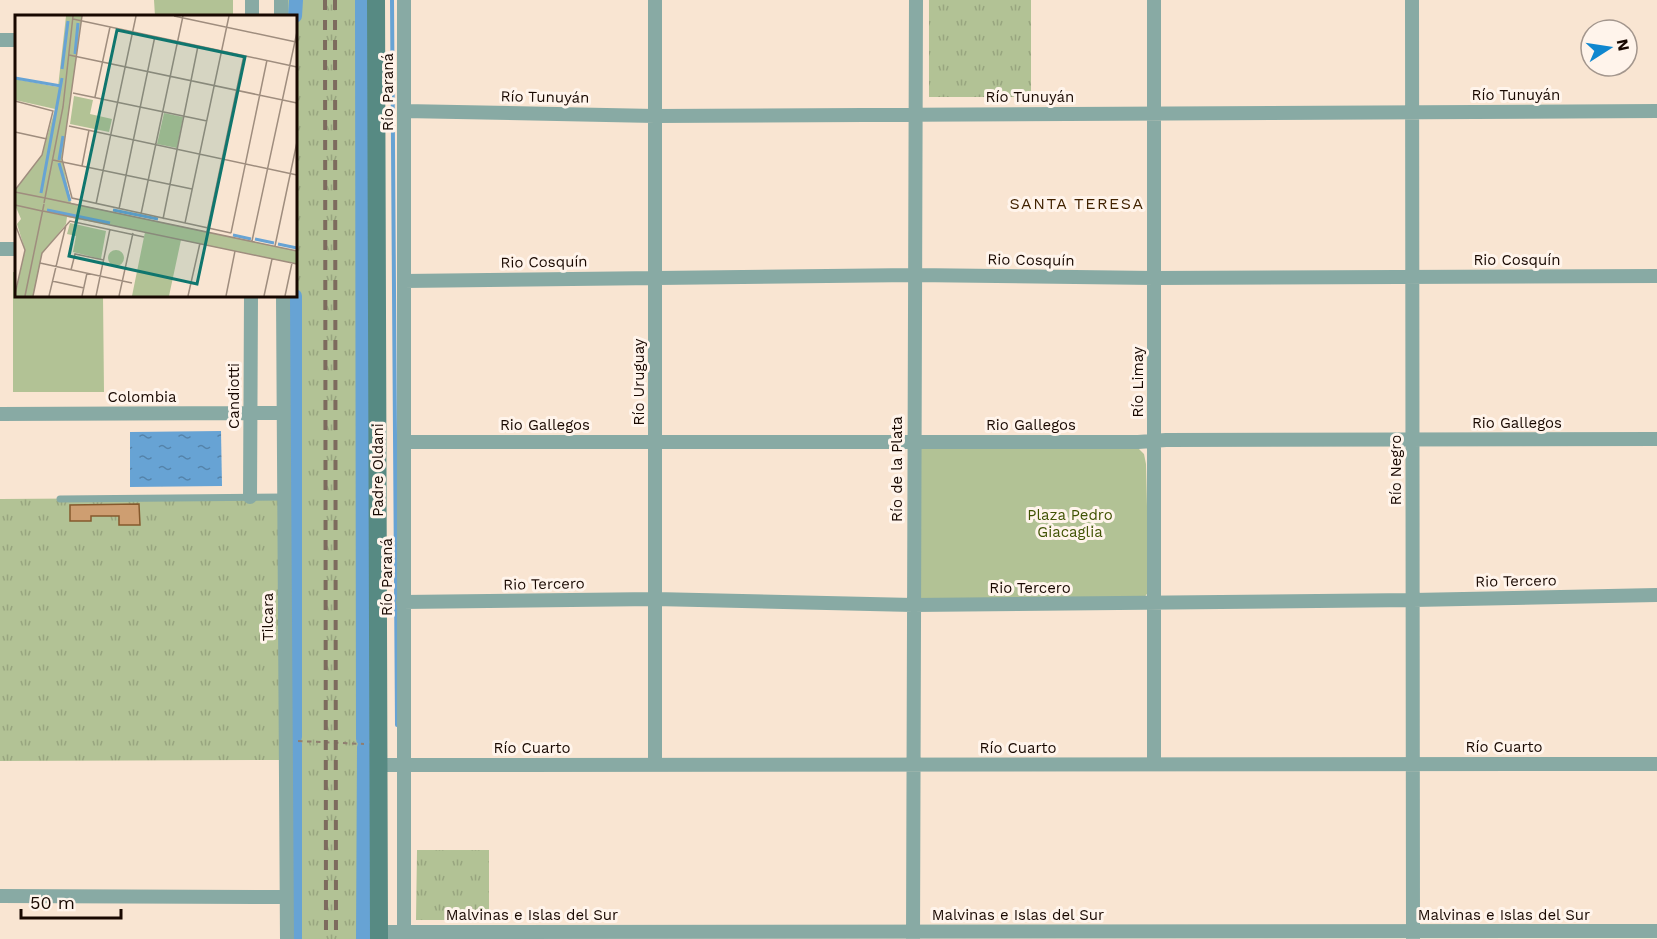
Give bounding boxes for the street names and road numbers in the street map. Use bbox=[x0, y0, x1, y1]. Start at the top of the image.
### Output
street label: Río Paraná bbox=[379, 53, 397, 131]
street label: Río Tunuyán bbox=[1472, 86, 1560, 104]
street label: Río Tunuyán bbox=[500, 87, 590, 107]
street label: Río Tunuyán bbox=[986, 88, 1074, 106]
street label: Rio Cosquín bbox=[987, 250, 1075, 270]
street label: Rio Cosquín bbox=[1473, 251, 1561, 269]
street label: Rio Cosquín bbox=[500, 252, 588, 272]
street label: Río Uruguay bbox=[630, 338, 648, 425]
street label: Río Limay bbox=[1129, 346, 1147, 418]
street label: Candiotti bbox=[225, 363, 243, 429]
street label: Colombia bbox=[107, 388, 177, 406]
street label: Rio Gallegos bbox=[1472, 414, 1562, 432]
street label: Rio Gallegos bbox=[500, 416, 590, 434]
street label: Río de la Plata bbox=[888, 416, 906, 522]
street label: Rio Gallegos bbox=[986, 416, 1076, 434]
street label: Padre Oldani bbox=[369, 423, 387, 517]
street label: Río Negro bbox=[1387, 435, 1405, 505]
street label: Río Paraná bbox=[378, 538, 396, 616]
street label: Rio Tercero bbox=[1475, 571, 1557, 591]
street label: Rio Tercero bbox=[503, 574, 585, 594]
street label: Rio Tercero bbox=[989, 579, 1071, 597]
street label: Tilcara bbox=[259, 592, 277, 641]
street label: Río Cuarto bbox=[1466, 738, 1543, 756]
street label: Río Cuarto bbox=[494, 739, 571, 757]
street label: Río Cuarto bbox=[980, 739, 1057, 757]
street label: Malvinas e Islas del Sur bbox=[446, 906, 618, 924]
street label: Malvinas e Islas del Sur bbox=[932, 906, 1104, 924]
street label: Malvinas e Islas del Sur bbox=[1418, 906, 1590, 924]

